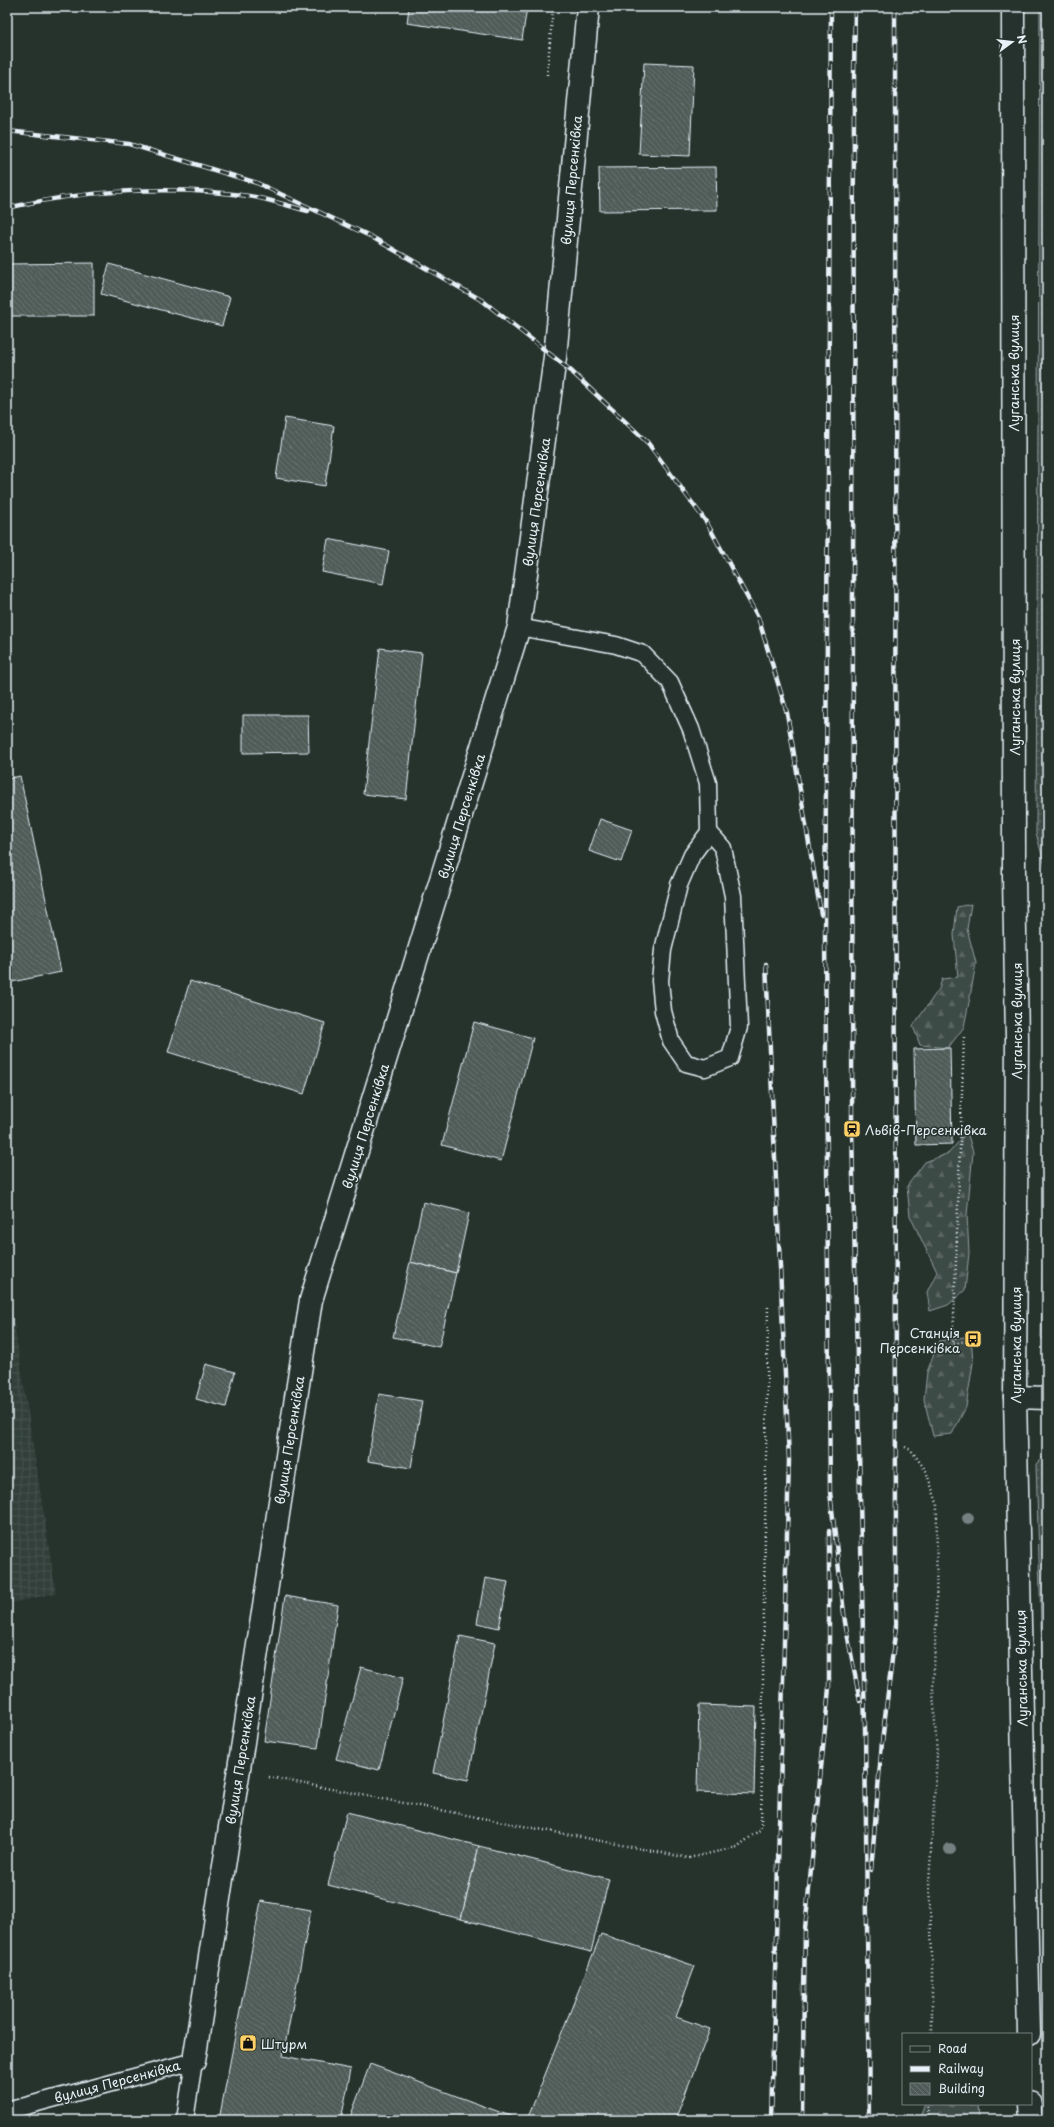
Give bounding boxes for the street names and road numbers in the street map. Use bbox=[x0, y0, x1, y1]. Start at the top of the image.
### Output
street label: вулиця Персенківка bbox=[556, 114, 586, 246]
street label: Луганська вулиця bbox=[1004, 314, 1023, 432]
street label: вулиця Персенківка bbox=[518, 435, 555, 568]
street label: Луганська вулиця bbox=[1005, 638, 1024, 756]
street label: вулиця Персенківка bbox=[433, 750, 489, 881]
street label: Луганська вулиця bbox=[1007, 962, 1026, 1080]
street label: вулиця Персенківка bbox=[337, 1060, 393, 1191]
street label: Луганська вулиця bbox=[1006, 1286, 1025, 1404]
street label: вулиця Персенківка bbox=[269, 1373, 309, 1506]
street label: Луганська вулиця bbox=[1010, 1609, 1032, 1727]
street label: вулиця Персенківка bbox=[220, 1693, 260, 1826]
street label: вулиця Персенківка bbox=[52, 2055, 183, 2107]

